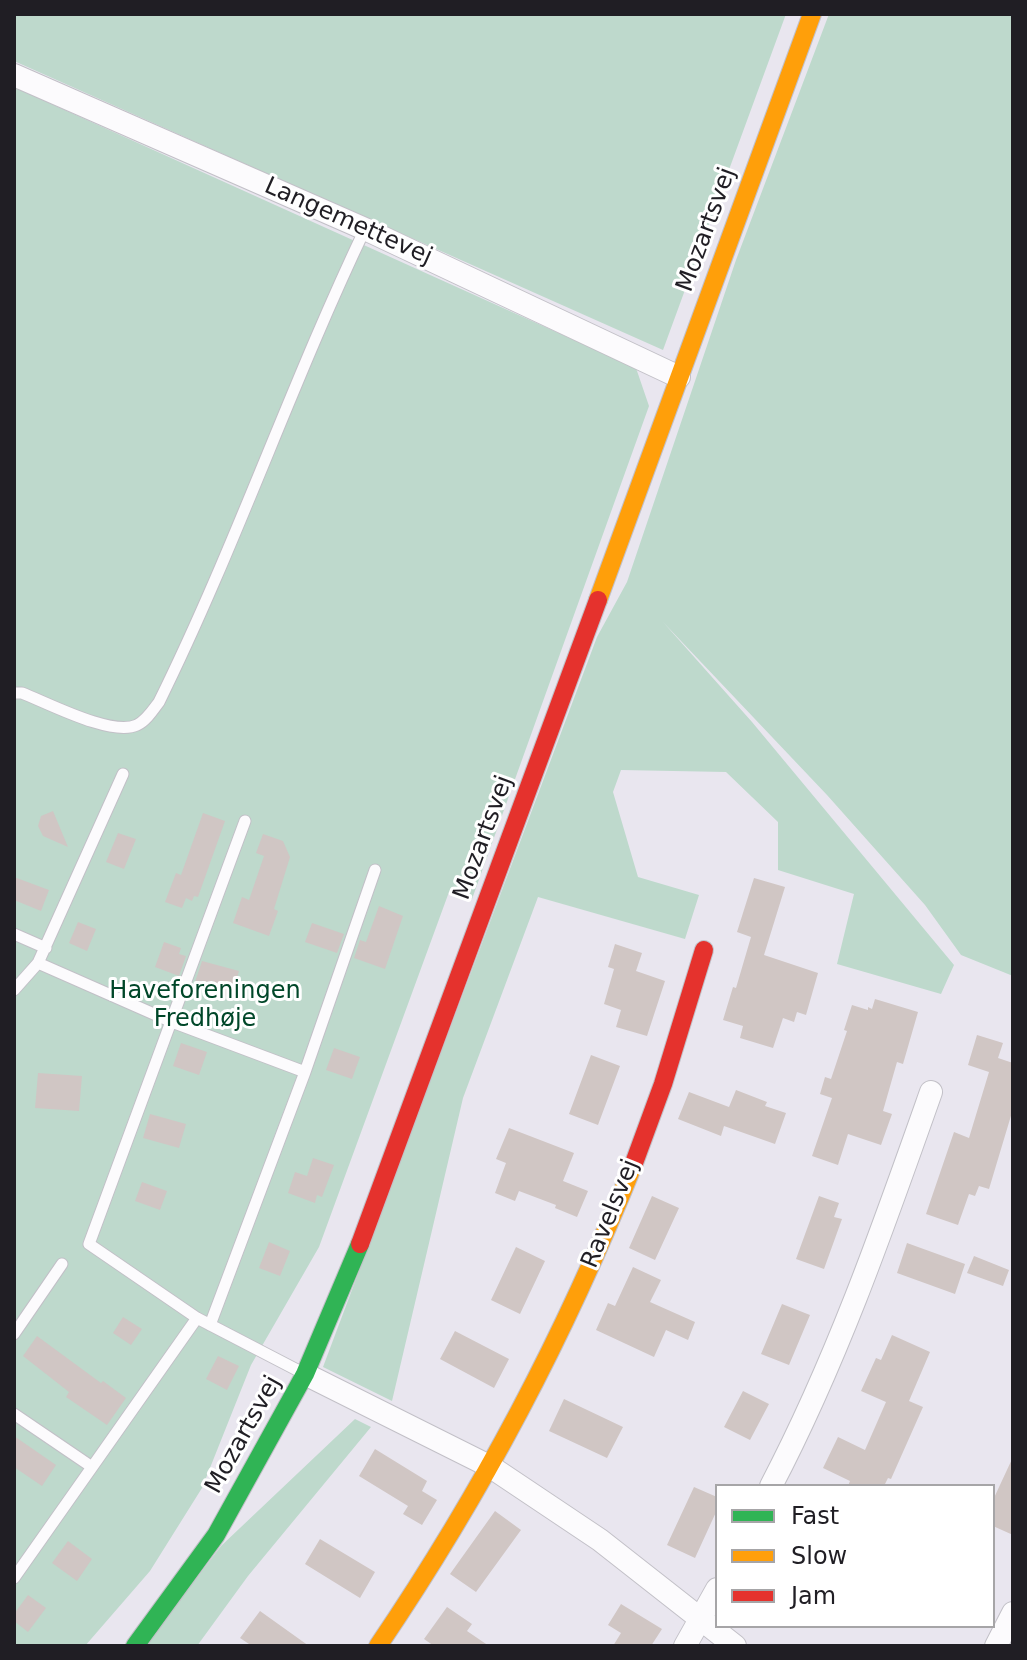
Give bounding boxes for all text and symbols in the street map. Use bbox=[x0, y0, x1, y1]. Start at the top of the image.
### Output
street label: Mozartsvej bbox=[671, 164, 743, 296]
street label: Langemettevej bbox=[260, 172, 436, 272]
street label: Mozartsvej bbox=[448, 772, 520, 904]
park label: Haveforeningen Fredhøje bbox=[109, 978, 301, 1034]
street label: Ravelsvej bbox=[576, 1155, 646, 1273]
street label: Mozartsvej bbox=[200, 1371, 288, 1499]
legend bbox=[715, 1484, 995, 1628]
text: Fast bbox=[791, 1502, 839, 1530]
text: Slow bbox=[791, 1542, 847, 1570]
text: Jam bbox=[791, 1582, 836, 1610]

